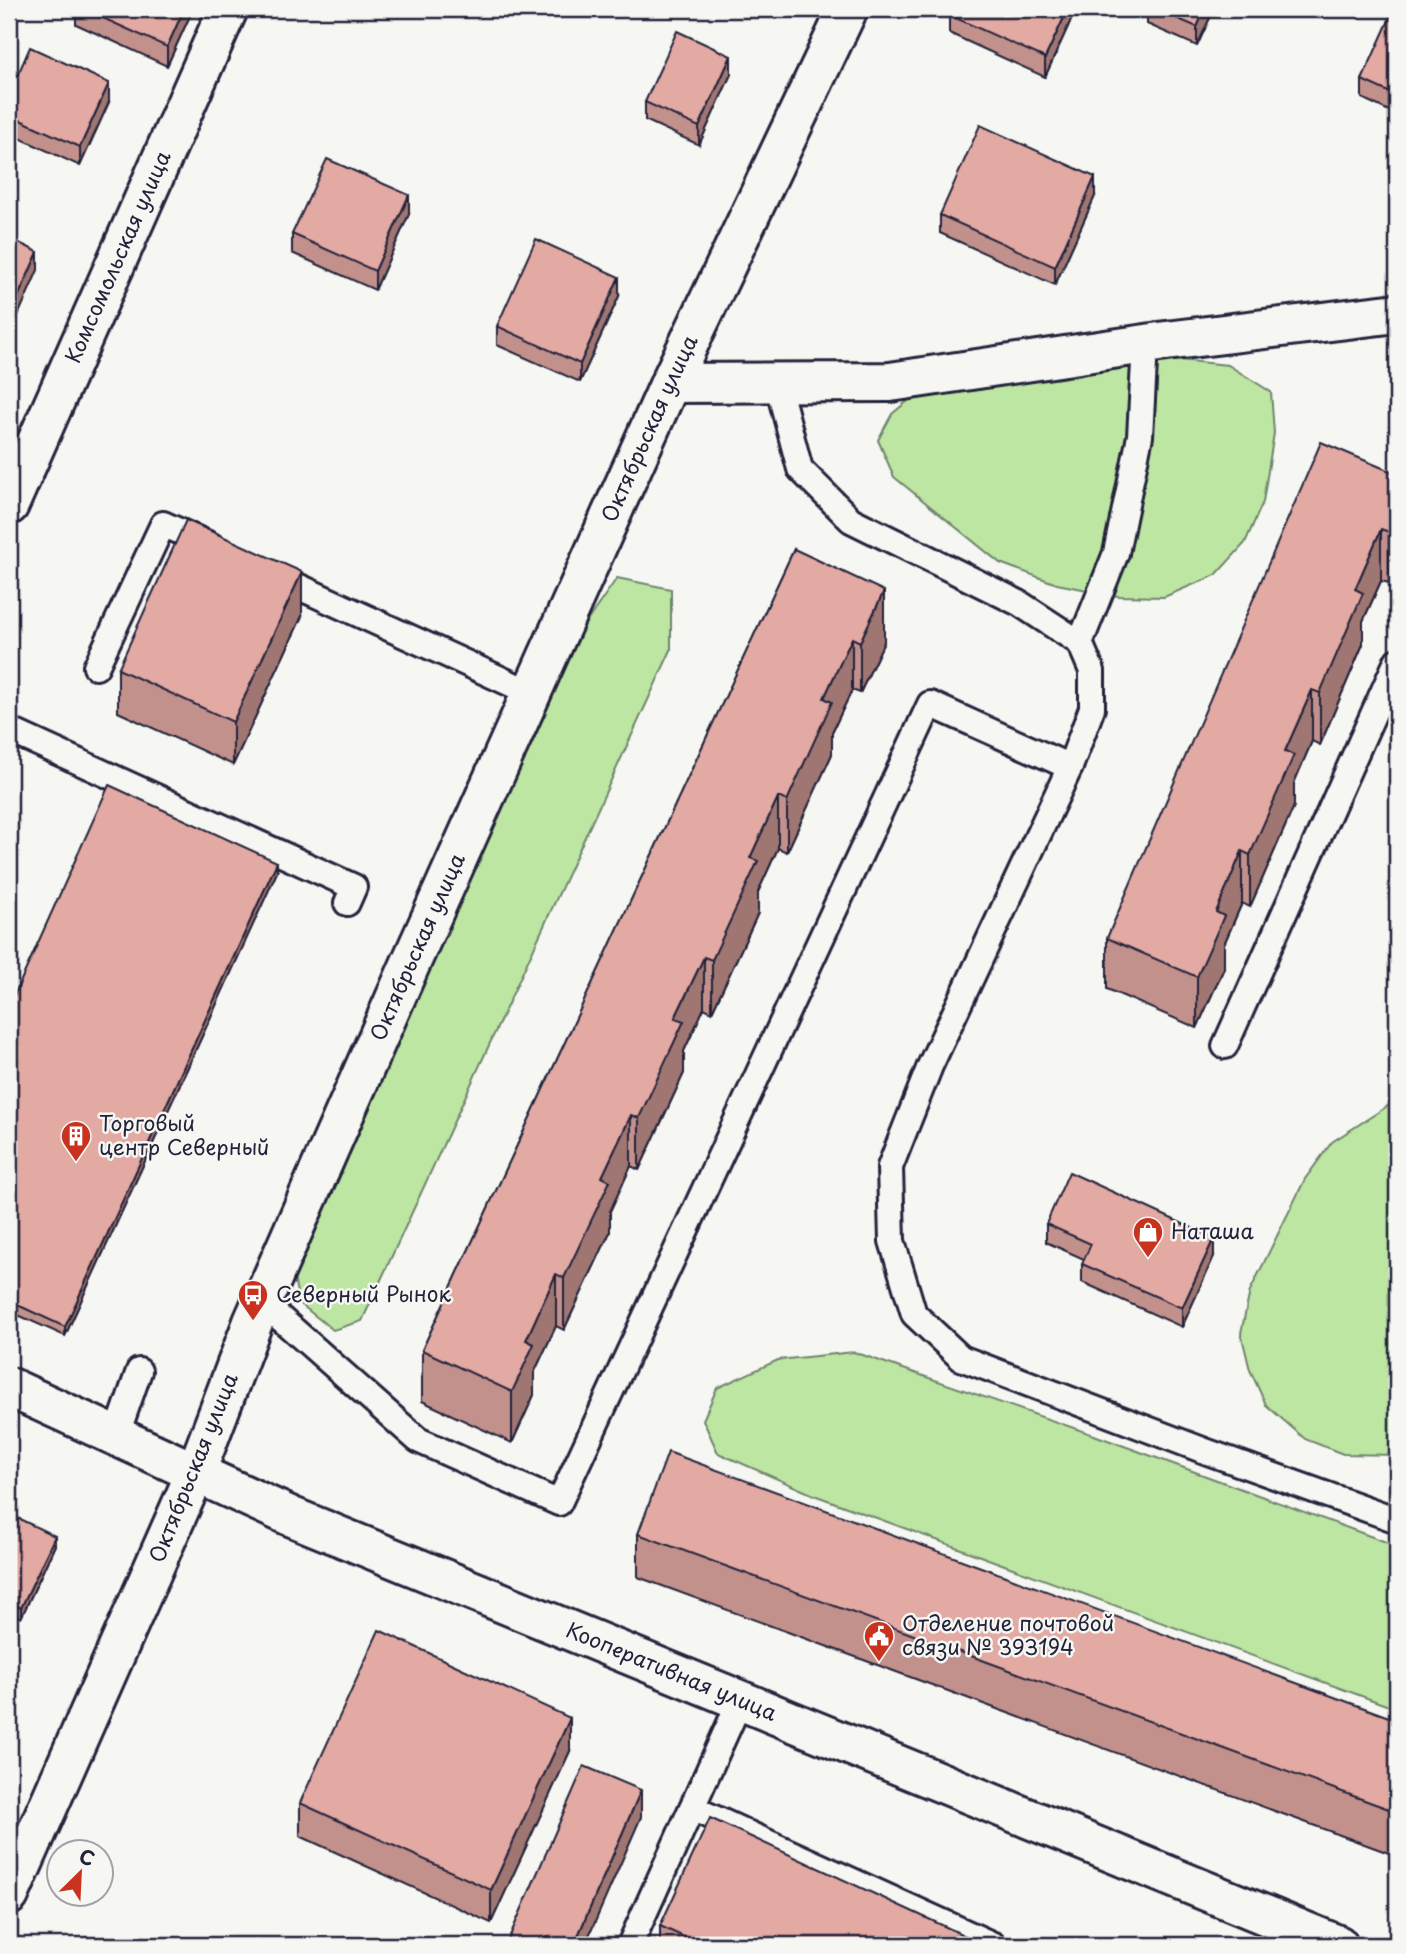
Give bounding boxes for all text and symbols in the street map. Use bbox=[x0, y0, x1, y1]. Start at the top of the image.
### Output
street label: Комсомольская улица bbox=[56, 144, 178, 368]
street label: Октябрьская улица bbox=[592, 328, 705, 527]
street label: Октябрьская улица bbox=[361, 847, 472, 1045]
place label: Торговый центр Северный bbox=[99, 1106, 269, 1162]
building icon: Торговый центр Северный bbox=[59, 1119, 93, 1163]
place label: Наташа bbox=[1171, 1214, 1255, 1246]
shop icon: Наташа bbox=[1131, 1215, 1165, 1259]
place label: Северный Рынок bbox=[276, 1277, 451, 1309]
bus stop icon: Северный Рынок bbox=[236, 1278, 270, 1322]
street label: Октябрьская улица bbox=[139, 1367, 245, 1567]
place label: Отделение почтовой связи № 393194 bbox=[902, 1606, 1114, 1662]
street label: Кооперативная улица bbox=[562, 1613, 783, 1728]
public building icon: Отделение почтовой связи № 393194 bbox=[862, 1619, 896, 1663]
north arrow bbox=[46, 1839, 116, 1909]
text: С bbox=[75, 1841, 100, 1872]

